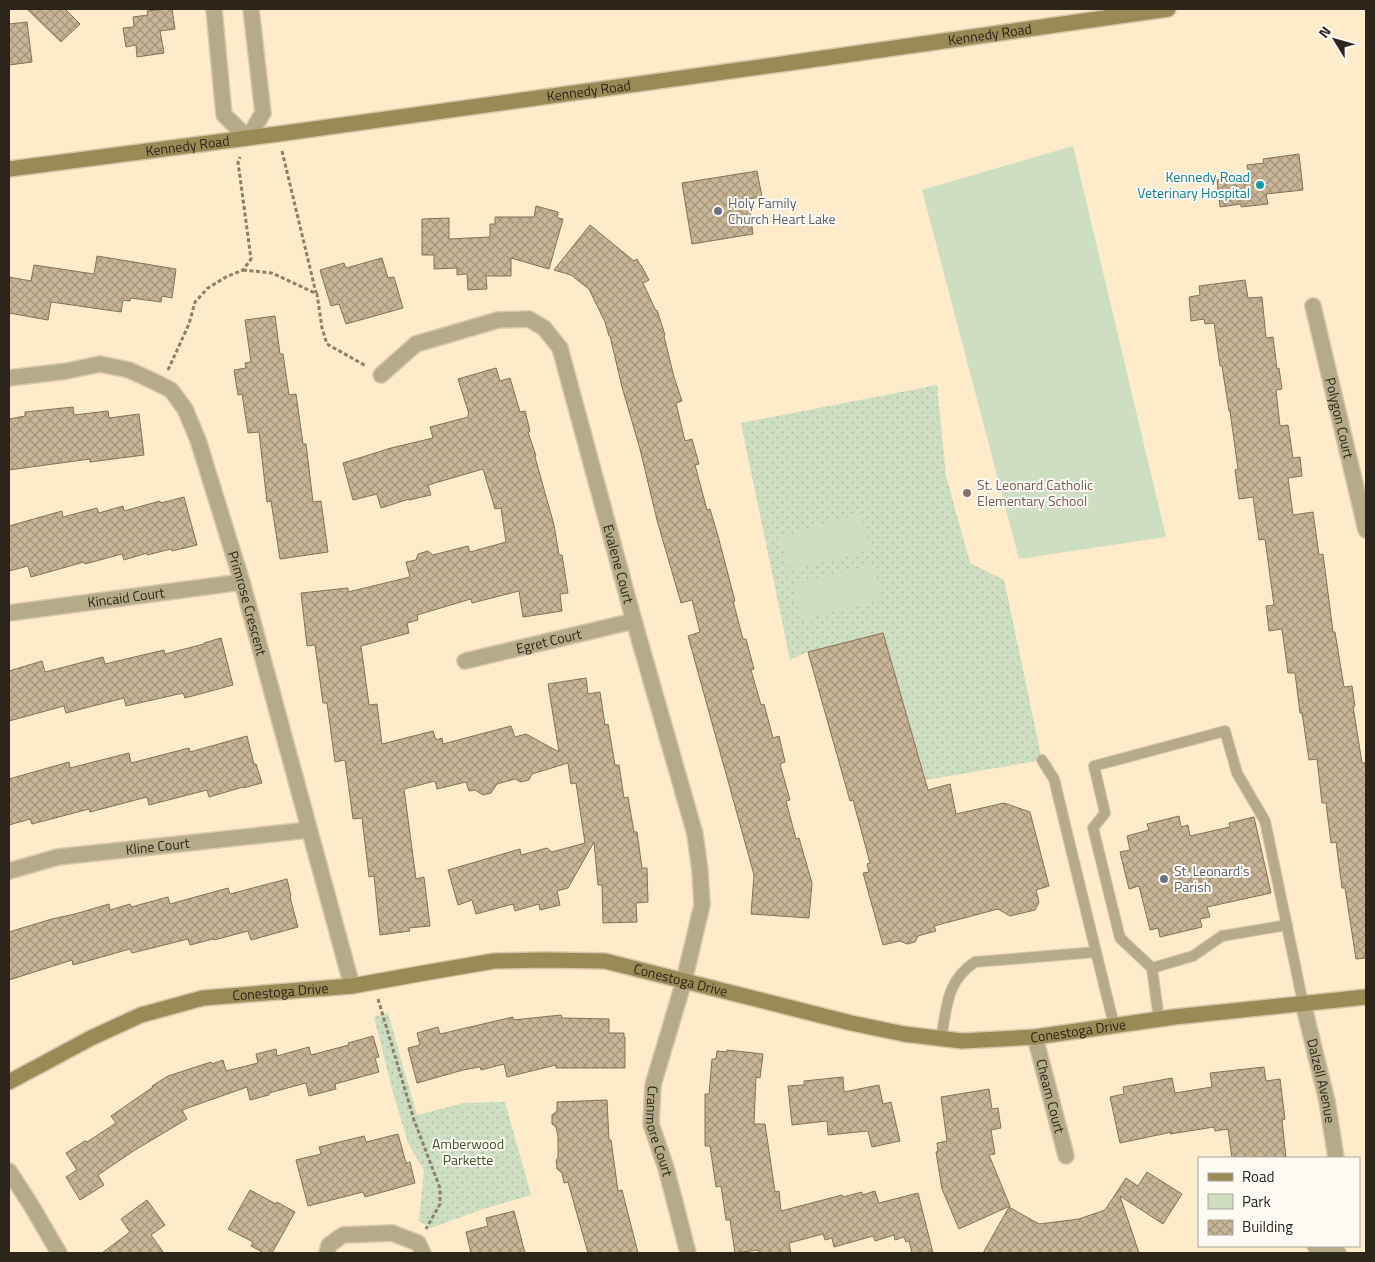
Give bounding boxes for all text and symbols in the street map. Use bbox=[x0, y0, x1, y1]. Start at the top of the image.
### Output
north arrow bbox=[1310, 15, 1360, 65]
street label: Kennedy Road bbox=[946, 18, 1033, 50]
text: N bbox=[1313, 22, 1336, 42]
street label: Kennedy Road bbox=[545, 74, 632, 107]
street label: Kennedy Road bbox=[144, 129, 231, 161]
place label: Kennedy Road Veterinary Hospital bbox=[1137, 166, 1250, 203]
marker: Kennedy Road Veterinary Hospital bbox=[1254, 179, 1266, 191]
place label: Holy Family Church Heart Lake bbox=[728, 192, 836, 229]
marker: Holy Family Church Heart Lake bbox=[712, 205, 724, 217]
street label: Polygon Court bbox=[1320, 375, 1360, 461]
place label: St. Leonard Catholic Elementary School bbox=[977, 474, 1093, 511]
marker: St. Leonard Catholic Elementary School bbox=[961, 487, 973, 499]
street label: Evalene Court bbox=[598, 522, 640, 606]
street label: Primrose Crescent bbox=[223, 548, 273, 658]
street label: Kincaid Court bbox=[86, 581, 166, 612]
street label: Egret Court bbox=[514, 623, 583, 659]
street label: Kline Court bbox=[124, 832, 190, 860]
place label: St. Leonard's Parish bbox=[1174, 860, 1250, 897]
marker: St. Leonard's Parish bbox=[1158, 873, 1170, 885]
street label: Conestoga Drive bbox=[631, 958, 730, 1002]
street label: Conestoga Drive bbox=[231, 977, 329, 1006]
street label: Conestoga Drive bbox=[1030, 1013, 1127, 1047]
street label: Dalzell Avenue bbox=[1302, 1036, 1341, 1124]
street label: Cheam Court bbox=[1031, 1056, 1071, 1135]
street label: Cranmore Court bbox=[641, 1085, 679, 1179]
park label: Amberwood Parkette bbox=[432, 1133, 504, 1170]
legend bbox=[1198, 1157, 1360, 1247]
text: Road bbox=[1242, 1165, 1274, 1188]
text: Park bbox=[1242, 1190, 1271, 1213]
text: Building bbox=[1242, 1215, 1293, 1238]

